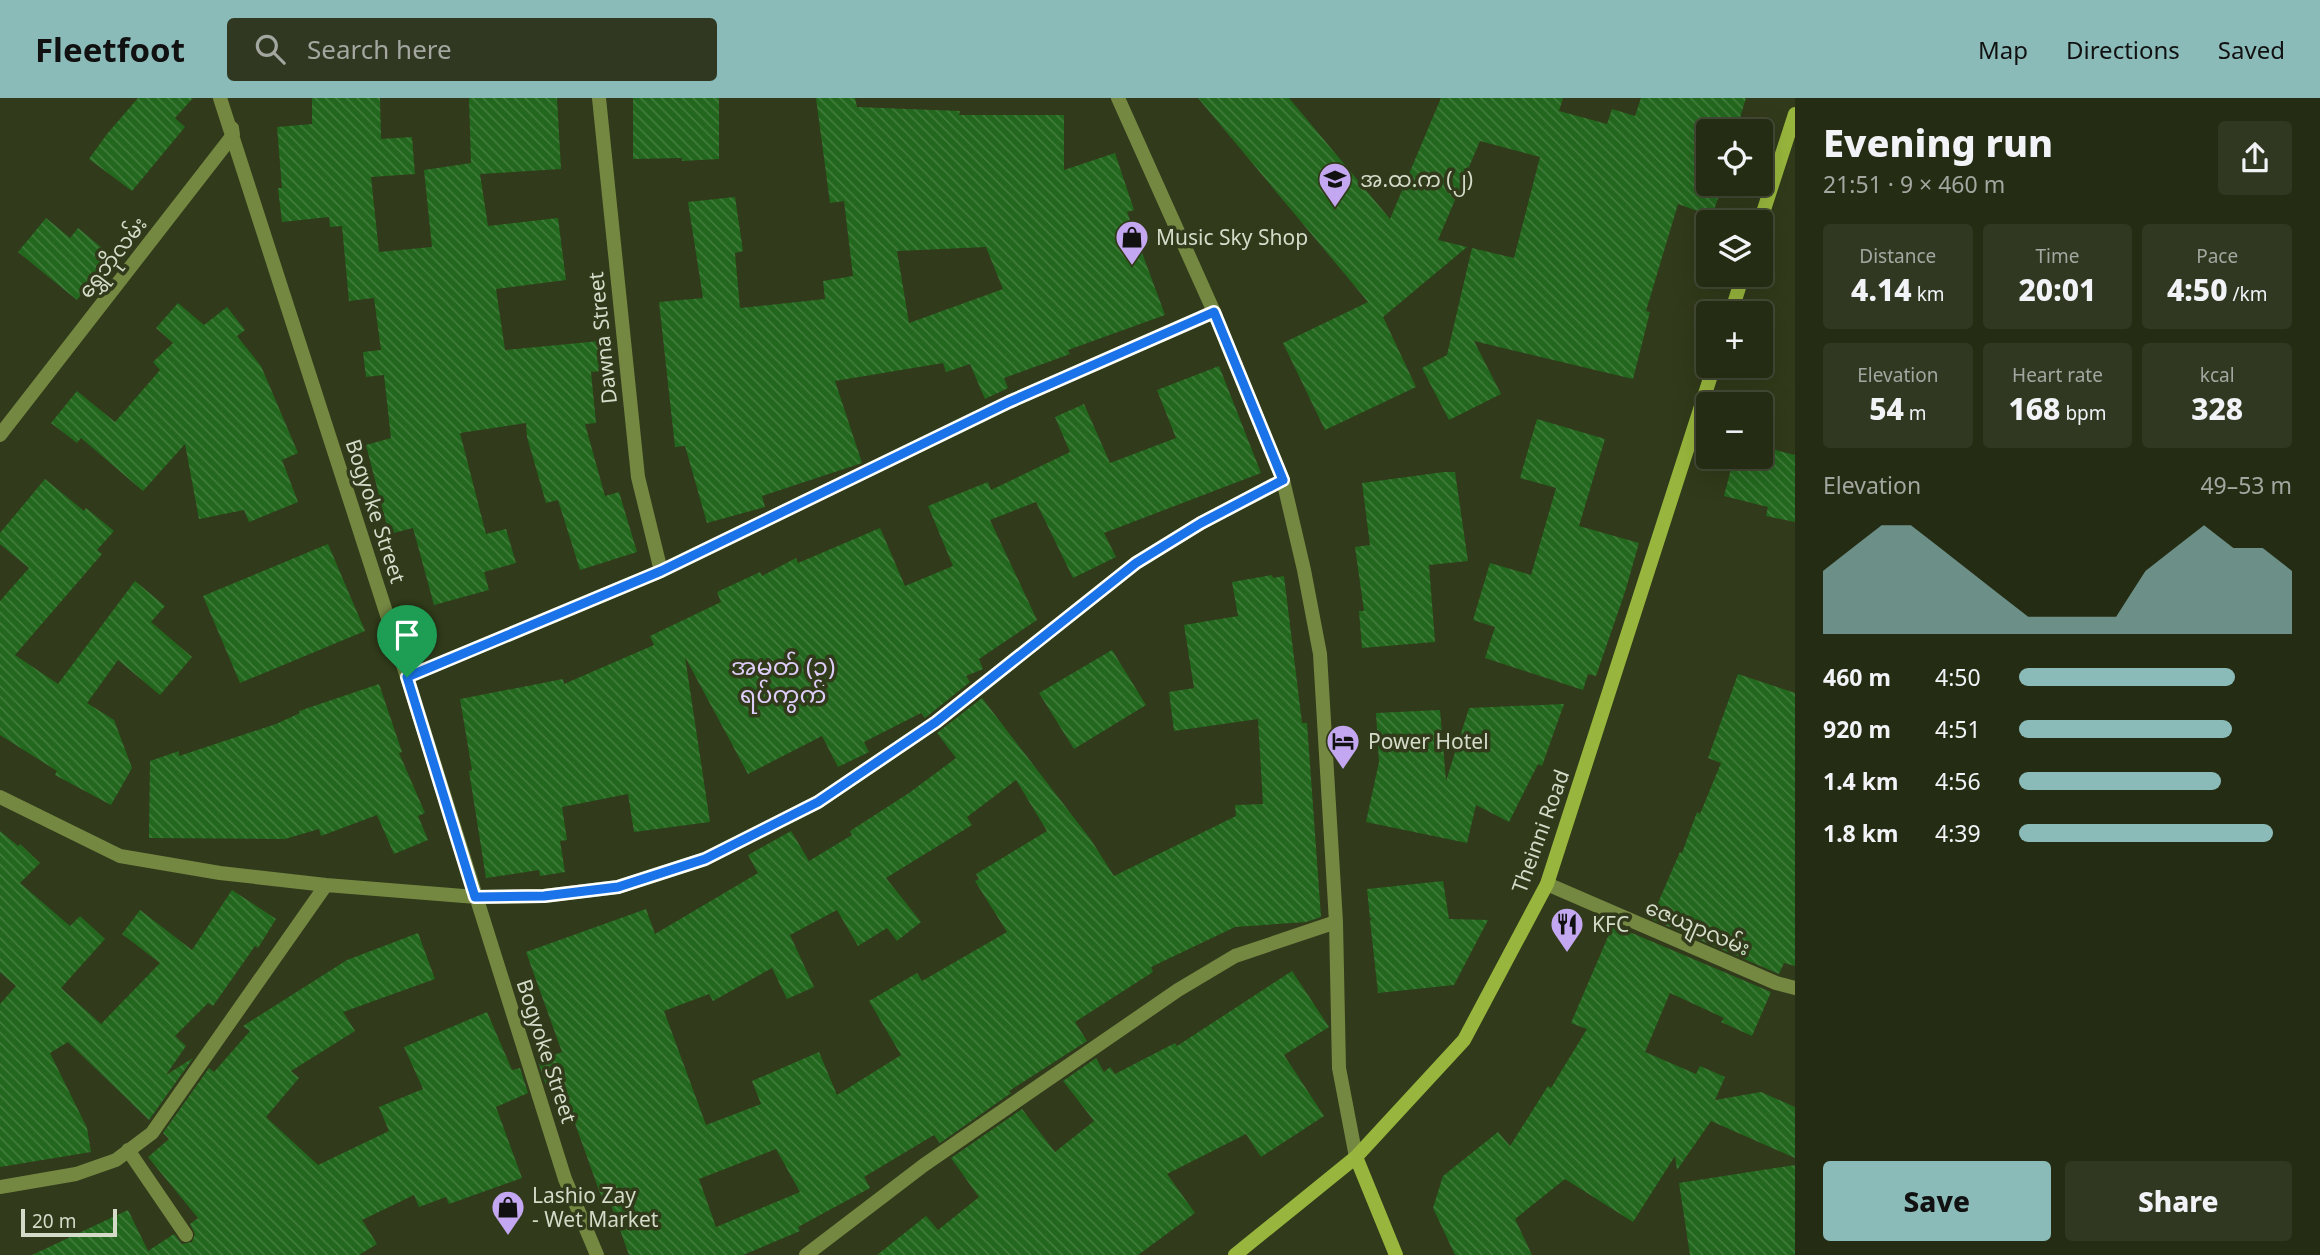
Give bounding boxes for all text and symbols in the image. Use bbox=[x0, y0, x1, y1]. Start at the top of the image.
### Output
search box bbox=[227, 18, 717, 81]
text: Fleetfoot bbox=[35, 27, 185, 72]
icon: search bbox=[251, 30, 289, 68]
text: Search here bbox=[307, 31, 452, 67]
text: Map bbox=[1978, 33, 2028, 66]
text: Directions bbox=[2066, 33, 2180, 66]
text: Saved bbox=[2218, 33, 2285, 66]
text: Evening run bbox=[1823, 116, 2053, 168]
map controls bbox=[1696, 119, 1773, 469]
button: locate bbox=[1696, 119, 1773, 196]
button: share bbox=[2218, 121, 2292, 195]
school or university icon: အ.ထ.က (၂) bbox=[1316, 160, 1354, 209]
place label: အ.ထ.က (၂) bbox=[1360, 165, 1473, 197]
text: 21:51 · 9 × 460 m bbox=[1823, 168, 2005, 200]
street label: ရွှေဘိုလမ်း bbox=[71, 210, 156, 306]
button: layers bbox=[1696, 210, 1773, 287]
shop icon: Music Sky Shop bbox=[1113, 218, 1151, 267]
place label: Music Sky Shop bbox=[1156, 223, 1308, 251]
text: Distance bbox=[1859, 243, 1936, 269]
text: Time bbox=[2036, 243, 2079, 269]
text: Pace bbox=[2196, 243, 2238, 269]
text: 4.14 bbox=[1851, 269, 1912, 310]
text: 20:01 bbox=[2019, 269, 2096, 310]
text: 4:50 bbox=[2167, 269, 2227, 310]
street label: Dawna Street bbox=[581, 270, 623, 405]
text: km bbox=[1912, 281, 1945, 307]
text: /km bbox=[2227, 281, 2267, 307]
button: + bbox=[1696, 301, 1773, 378]
text: Elevation bbox=[1857, 362, 1938, 388]
text: Heart rate bbox=[2012, 362, 2103, 388]
text: kcal bbox=[2200, 362, 2235, 388]
text: 54 bbox=[1869, 388, 1904, 429]
text: 168 bbox=[2008, 388, 2060, 429]
text: 328 bbox=[2191, 388, 2243, 429]
button: − bbox=[1696, 392, 1773, 469]
text: m bbox=[1904, 400, 1927, 426]
text: bpm bbox=[2060, 400, 2107, 426]
street label: Bogyoke Street bbox=[340, 435, 413, 587]
text: Elevation bbox=[1823, 469, 1921, 501]
text: 49–53 m bbox=[2200, 469, 2292, 501]
pin bbox=[377, 605, 437, 677]
icon: arrive bbox=[388, 616, 426, 654]
district label: အမှတ် (၃) ရပ်ကွက် bbox=[731, 649, 835, 714]
text: 460 m bbox=[1823, 661, 1891, 693]
text: 4:50 bbox=[1935, 661, 1981, 693]
text: 920 m bbox=[1823, 713, 1891, 745]
text: 4:51 bbox=[1935, 713, 1981, 745]
hotel icon: Power Hotel bbox=[1324, 722, 1362, 771]
place label: Power Hotel bbox=[1368, 727, 1489, 755]
street label: Theinni Road bbox=[1505, 765, 1575, 897]
text: 1.4 km bbox=[1823, 765, 1898, 797]
text: 4:56 bbox=[1935, 765, 1981, 797]
text: 1.8 km bbox=[1823, 817, 1898, 849]
text: 4:39 bbox=[1935, 817, 1981, 849]
street label: ဇေယျာလမ်း bbox=[1639, 891, 1755, 966]
restaurant icon: KFC bbox=[1548, 905, 1586, 954]
place label: KFC bbox=[1592, 910, 1629, 938]
street label: Bogyoke Street bbox=[511, 975, 584, 1127]
button: Save bbox=[1823, 1161, 2051, 1241]
button: Share bbox=[2065, 1161, 2292, 1241]
place label: Lashio Zay - Wet Market bbox=[532, 1181, 659, 1233]
shop icon: Lashio Zay - Wet Market bbox=[489, 1188, 527, 1237]
scale bar bbox=[21, 1206, 117, 1238]
text: 20 m bbox=[32, 1208, 76, 1234]

